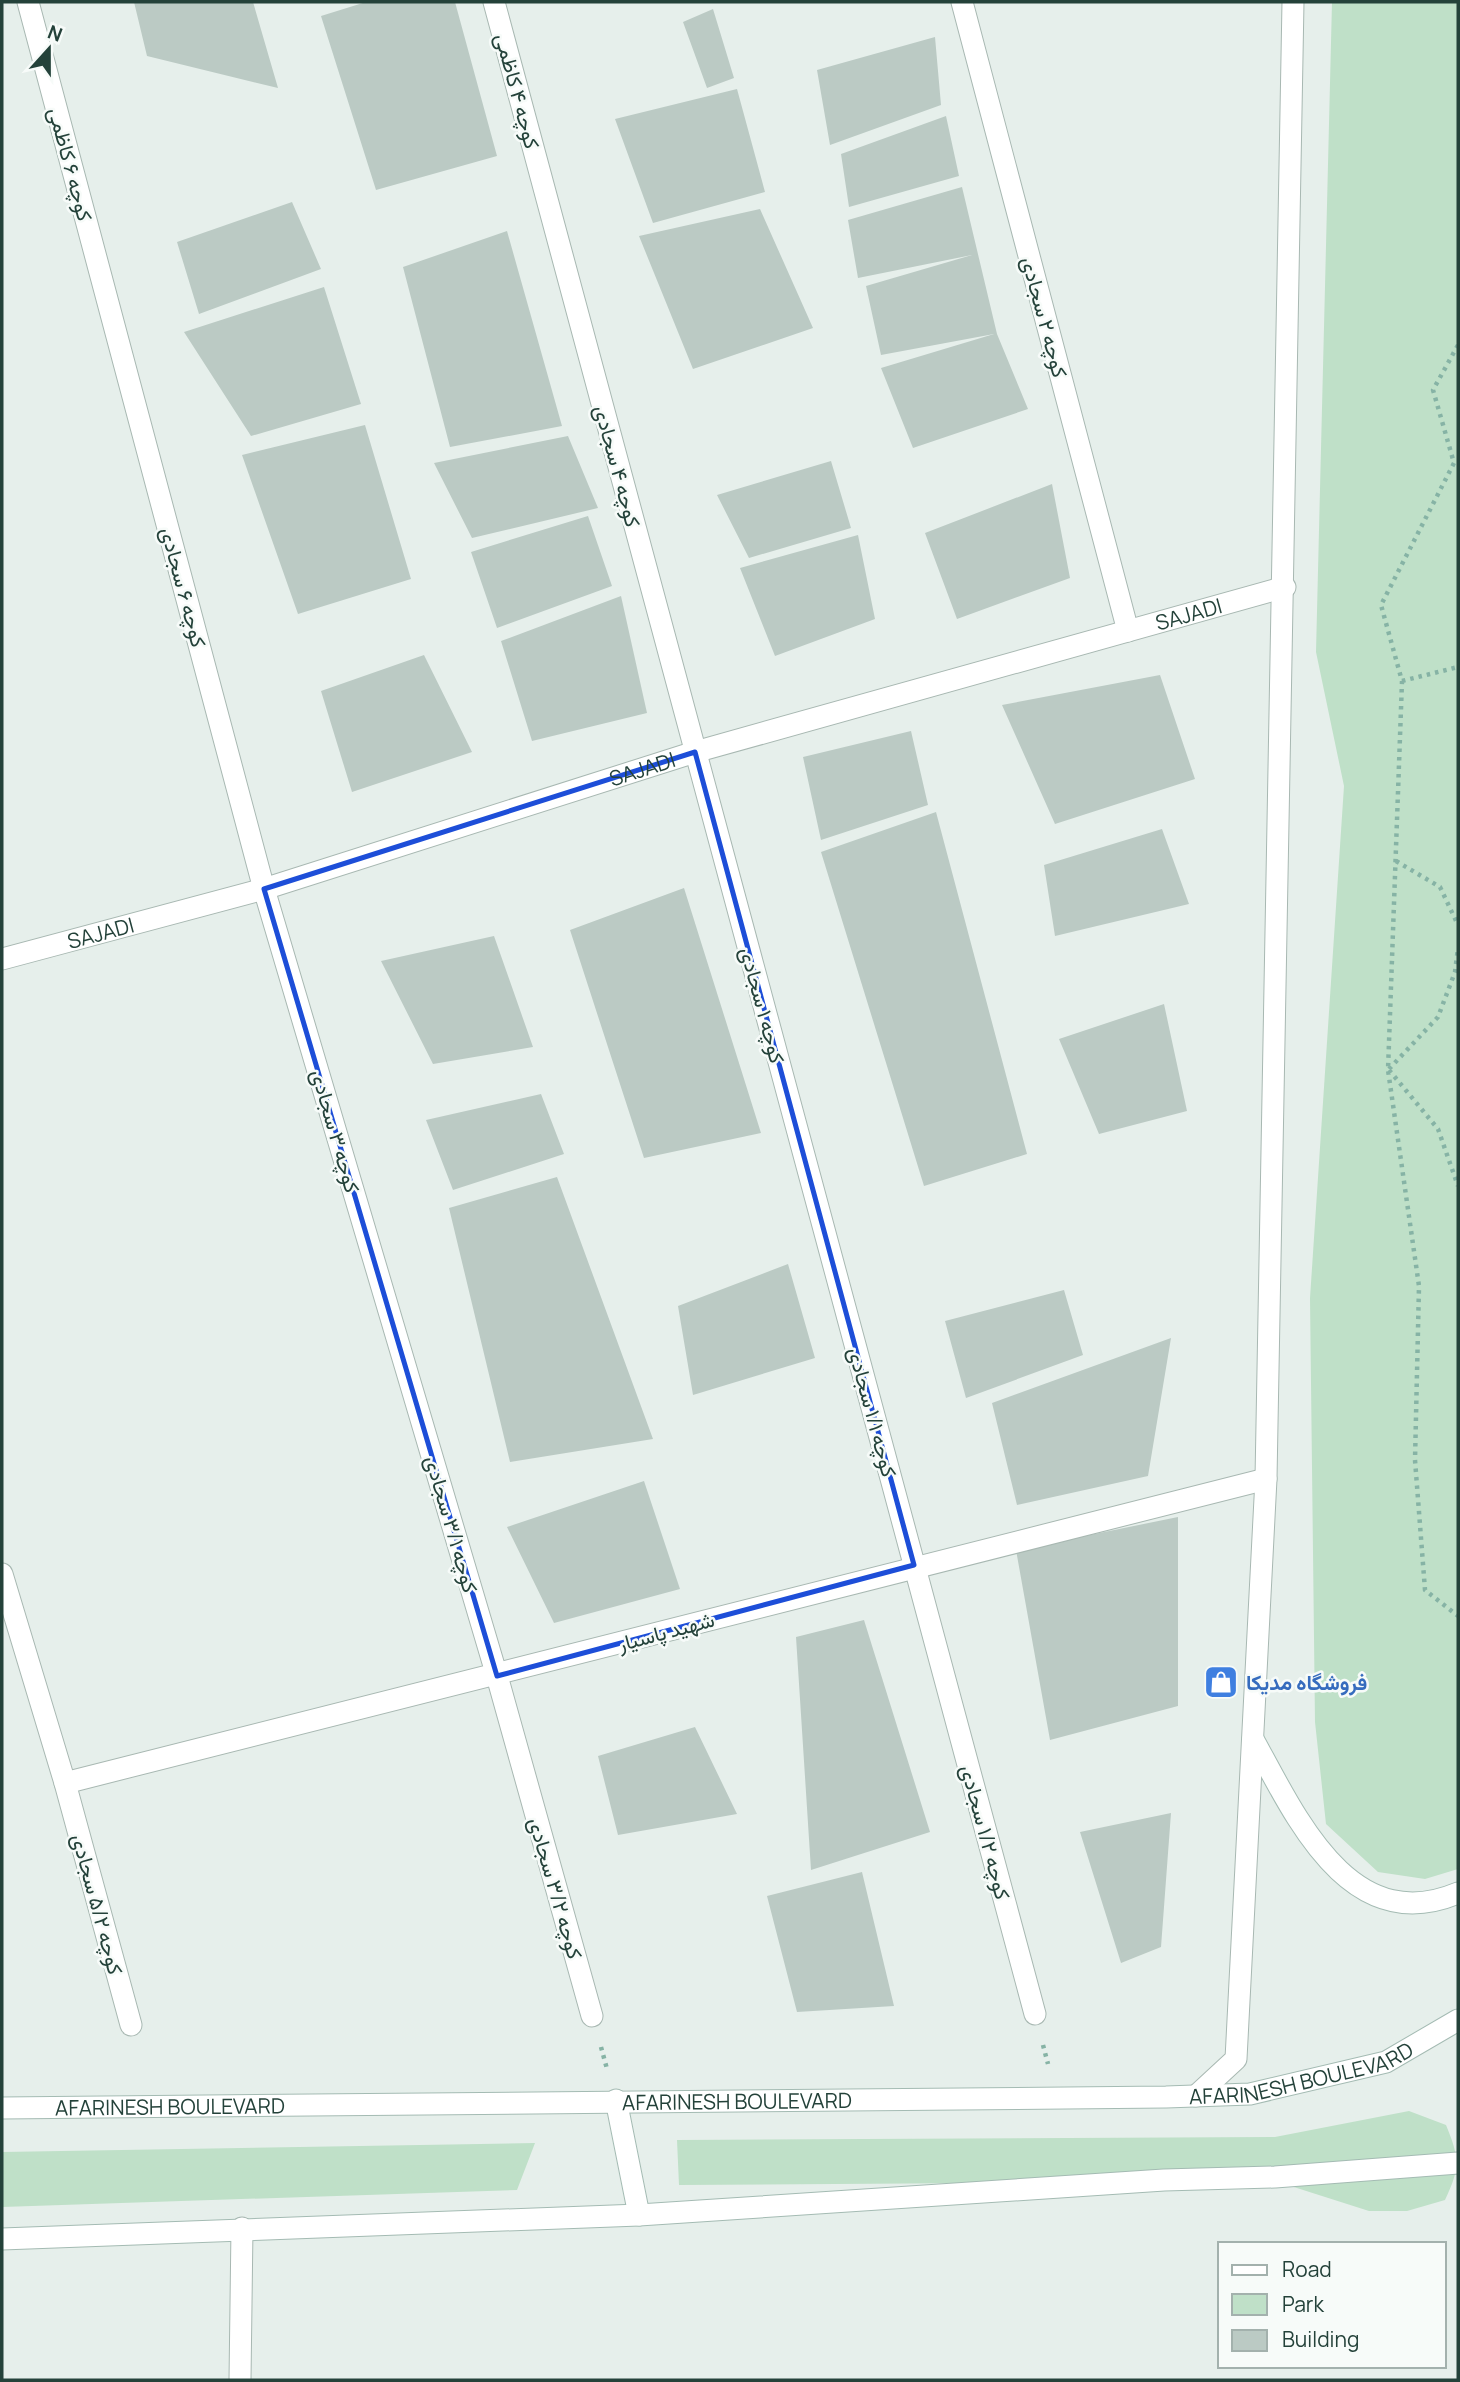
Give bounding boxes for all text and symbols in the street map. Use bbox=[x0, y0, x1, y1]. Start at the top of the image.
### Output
north arrow bbox=[14, 14, 84, 84]
text: N bbox=[44, 19, 66, 48]
street label: کوچه ۴ کاظمی bbox=[488, 30, 547, 152]
street label: کوچه ۶ کاظمی bbox=[41, 104, 100, 224]
street label: کوچه ۲ سجادی bbox=[1014, 253, 1075, 381]
street label: کوچه ۴ سجادی bbox=[587, 402, 648, 530]
street label: کوچه ۶ سجادی bbox=[154, 524, 214, 651]
street label: SAJADI bbox=[1152, 591, 1225, 637]
street label: SAJADI bbox=[606, 745, 679, 792]
street label: SAJADI bbox=[64, 910, 137, 955]
street label: کوچه ۱ سجادی bbox=[733, 944, 792, 1067]
street label: کوچه ۳ سجادی bbox=[304, 1066, 367, 1196]
street label: کوچه ۱/۱ سجادی bbox=[841, 1344, 904, 1480]
street label: کوچه ۳/۱ سجادی bbox=[418, 1452, 485, 1596]
street label: شهید پاسیار bbox=[614, 1605, 718, 1659]
shop icon: فروشگاه مدیکا bbox=[1202, 1663, 1240, 1701]
place label: فروشگاه مدیکا bbox=[1246, 1668, 1367, 1696]
street label: کوچه ۱/۲ سجادی bbox=[954, 1762, 1017, 1903]
street label: کوچه ۳/۲ سجادی bbox=[521, 1814, 590, 1962]
street label: کوچه ۵/۲ سجادی bbox=[65, 1830, 130, 1978]
street label: AFARINESH BOULEVARD bbox=[1188, 2035, 1418, 2110]
street label: AFARINESH BOULEVARD bbox=[622, 2086, 852, 2116]
street label: AFARINESH BOULEVARD bbox=[55, 2091, 285, 2121]
legend bbox=[1218, 2242, 1446, 2368]
text: Road bbox=[1282, 2255, 1332, 2283]
text: Park bbox=[1282, 2290, 1324, 2318]
text: Building bbox=[1282, 2325, 1359, 2353]

